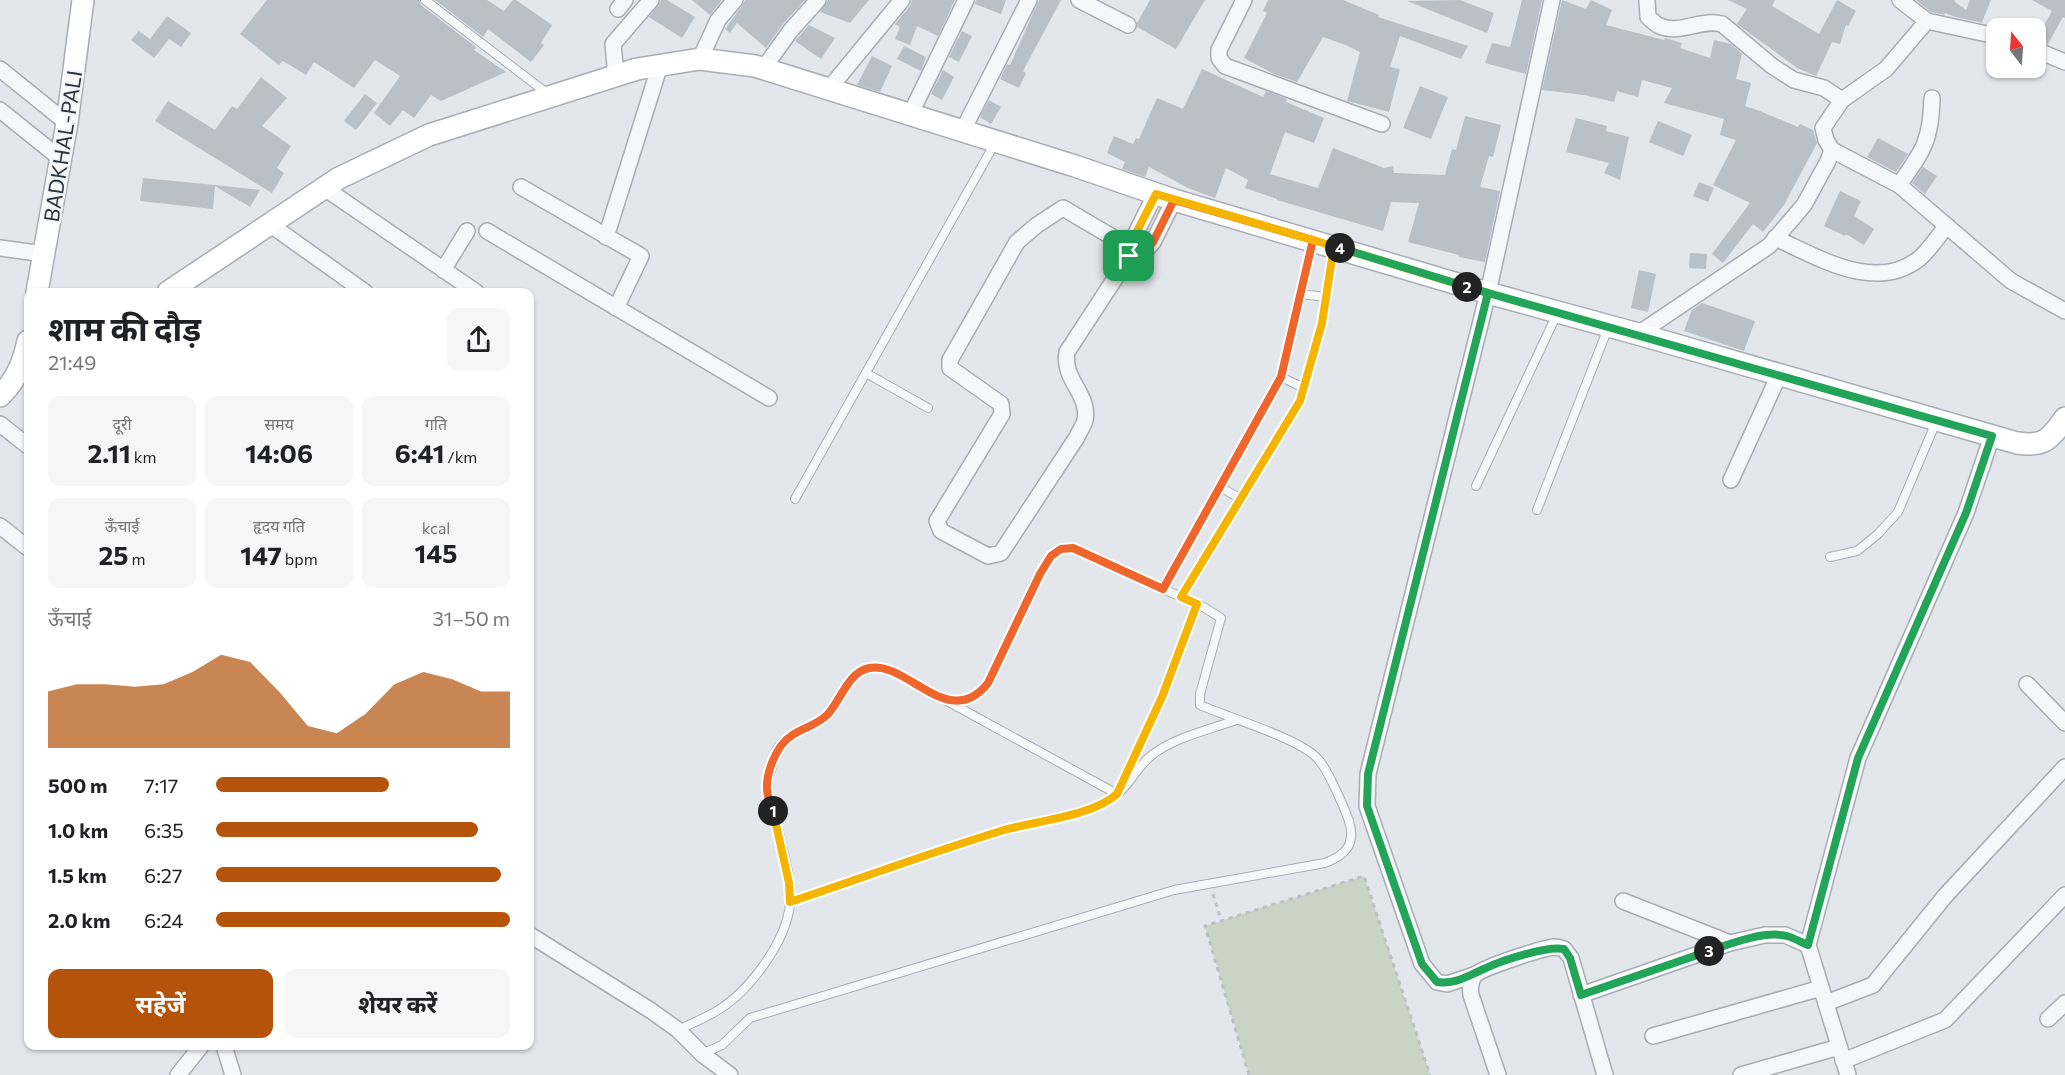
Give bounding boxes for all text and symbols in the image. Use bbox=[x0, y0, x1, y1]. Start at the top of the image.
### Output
north arrow bbox=[1986, 18, 2046, 78]
map controls bbox=[1986, 18, 2046, 78]
street label: BADKHAL-PALI bbox=[38, 68, 86, 224]
pin bbox=[1103, 230, 1154, 281]
pin: 4 bbox=[1325, 233, 1355, 263]
text: 4 bbox=[1335, 238, 1345, 257]
icon: arrive bbox=[1112, 239, 1145, 272]
pin: 2 bbox=[1452, 272, 1482, 302]
text: 2 bbox=[1462, 277, 1472, 296]
text: शाम की दौड़ bbox=[48, 307, 201, 348]
button: share bbox=[447, 308, 510, 371]
text: 21:49 bbox=[48, 350, 97, 374]
text: दूरी bbox=[112, 414, 132, 433]
text: समय bbox=[264, 414, 294, 433]
text: गति bbox=[425, 414, 447, 433]
text: 2.11 bbox=[88, 437, 131, 468]
text: 14:06 bbox=[245, 437, 313, 468]
text: 6:41 bbox=[395, 437, 445, 468]
text: km bbox=[131, 447, 157, 466]
text: /km bbox=[445, 447, 477, 466]
text: ऊँचाई bbox=[105, 516, 139, 535]
text: हृदय गति bbox=[253, 516, 305, 535]
text: kcal bbox=[422, 518, 450, 537]
text: 145 bbox=[415, 537, 457, 568]
text: 25 bbox=[99, 539, 128, 570]
text: 147 bbox=[240, 539, 282, 570]
text: m bbox=[128, 549, 145, 568]
text: bpm bbox=[282, 549, 318, 568]
text: ऊँचाई bbox=[48, 606, 91, 630]
text: 31–50 m bbox=[432, 606, 510, 630]
text: 500 m bbox=[48, 773, 108, 797]
text: 7:17 bbox=[144, 773, 178, 797]
pin: 1 bbox=[758, 796, 788, 826]
text: 1 bbox=[769, 801, 777, 820]
text: 1.0 km bbox=[48, 818, 108, 842]
text: 6:35 bbox=[144, 818, 184, 842]
text: 1.5 km bbox=[48, 863, 107, 887]
text: 6:27 bbox=[144, 863, 182, 887]
text: 2.0 km bbox=[48, 908, 110, 932]
text: 6:24 bbox=[144, 908, 184, 932]
pin: 3 bbox=[1694, 936, 1724, 966]
text: 3 bbox=[1704, 941, 1714, 960]
button: सहेजें bbox=[48, 969, 273, 1038]
button: शेयर करें bbox=[285, 969, 510, 1038]

